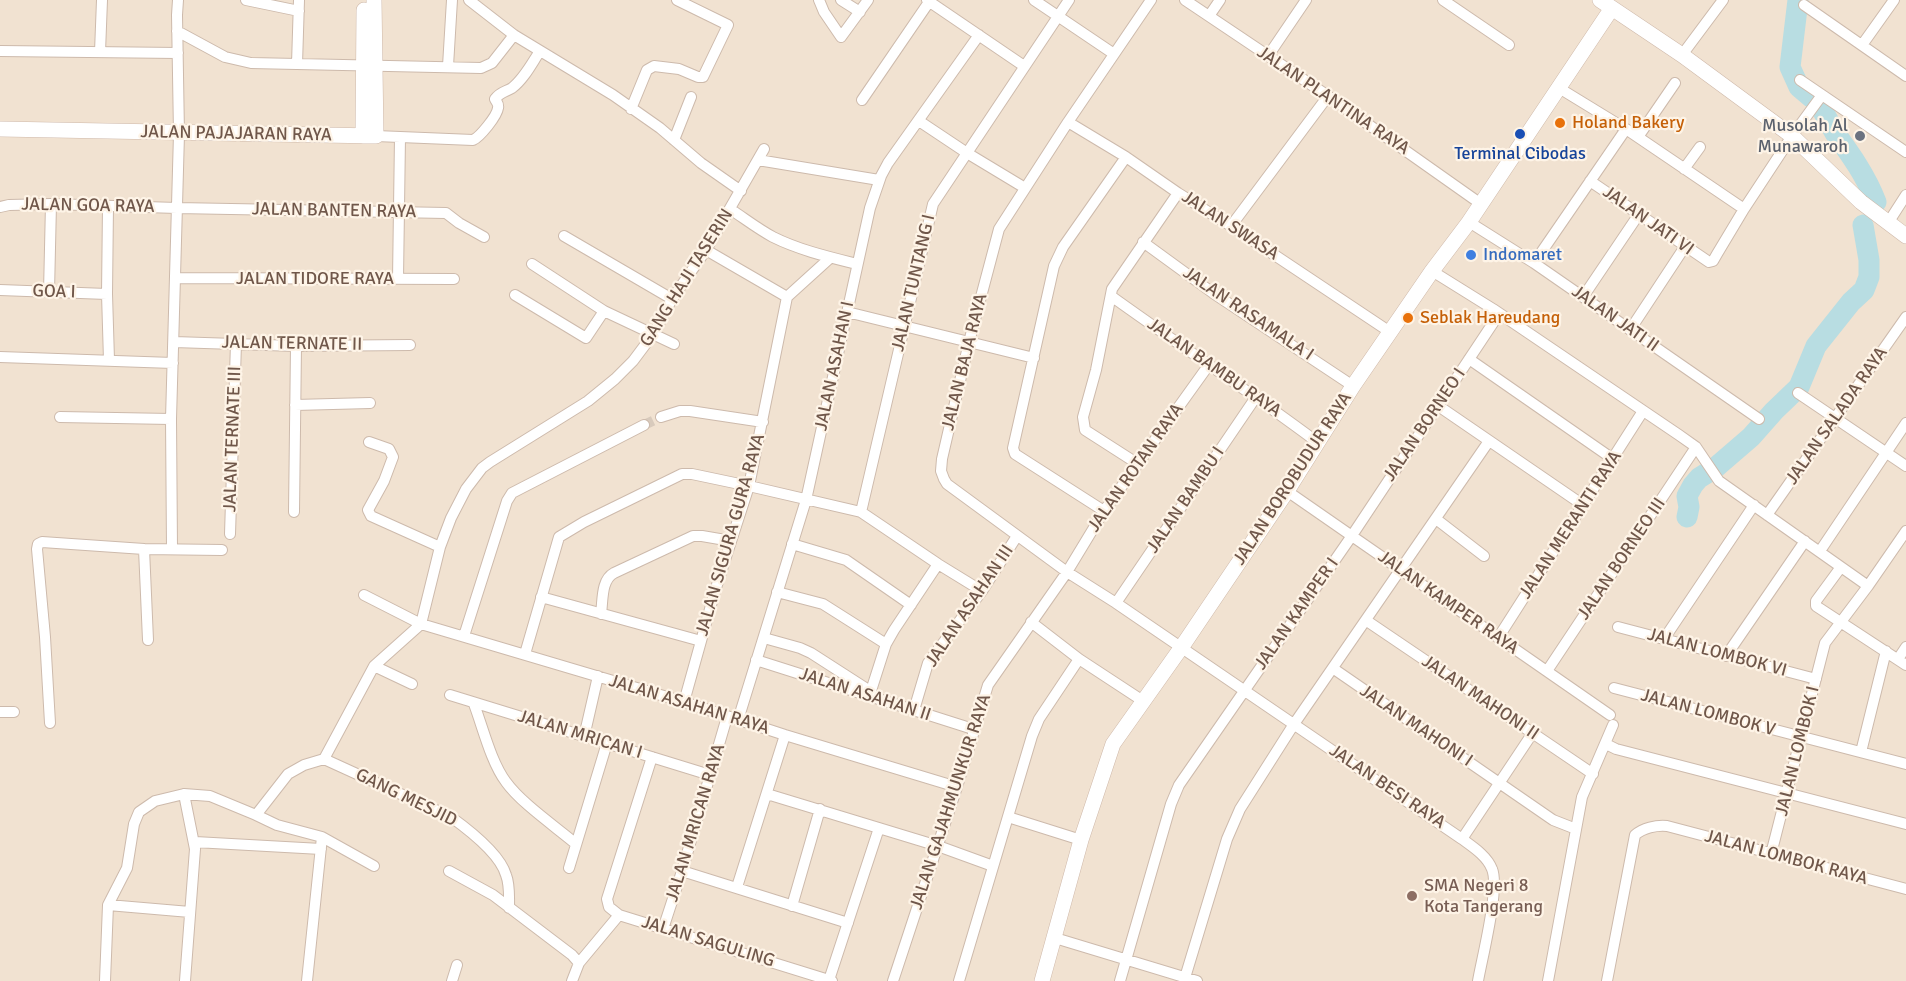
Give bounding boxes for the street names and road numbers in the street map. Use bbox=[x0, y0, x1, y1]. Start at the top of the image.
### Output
street label: JALAN PLANTINA RAYA bbox=[1253, 42, 1413, 160]
street label: JALAN PAJAJARAN RAYA bbox=[140, 122, 332, 146]
street label: JALAN JATI VI bbox=[1598, 182, 1698, 260]
street label: JALAN SWASA bbox=[1177, 187, 1283, 265]
street label: JALAN GOA RAYA bbox=[21, 194, 155, 218]
street label: JALAN BANTEN RAYA bbox=[252, 199, 416, 223]
street label: GANG HAJI TASERIN bbox=[636, 205, 738, 351]
street label: JALAN TUNTANG I bbox=[888, 212, 940, 354]
street label: JALAN RASAMALA I bbox=[1179, 262, 1317, 366]
street label: JALAN TIDORE RAYA bbox=[236, 268, 394, 290]
street label: GOA I bbox=[32, 280, 76, 304]
street label: JALAN JATI II bbox=[1567, 281, 1663, 357]
street label: JALAN BAJA RAYA bbox=[938, 291, 992, 433]
street label: JALAN ASAHAN I bbox=[811, 299, 859, 433]
street label: JALAN BAMBU RAYA bbox=[1143, 314, 1285, 422]
street label: JALAN TERNATE II bbox=[221, 332, 363, 356]
street label: JALAN SALADA RAYA bbox=[1781, 343, 1893, 489]
street label: JALAN BORNEO I bbox=[1379, 364, 1471, 486]
street label: JALAN TERNATE III bbox=[220, 366, 246, 512]
street label: JALAN BOROBUDUR RAYA bbox=[1229, 389, 1357, 569]
street label: JALAN ROTAN RAYA bbox=[1084, 400, 1188, 536]
street label: JALAN SIGURA GURA RAYA bbox=[692, 431, 770, 639]
street label: JALAN BAMBU I bbox=[1142, 443, 1230, 557]
street label: JALAN MERANTI RAYA bbox=[1515, 447, 1627, 603]
street label: JALAN BORNEO III bbox=[1573, 494, 1671, 624]
street label: JALAN ASAHAN III bbox=[921, 541, 1019, 671]
street label: JALAN KAMPER RAYA bbox=[1374, 546, 1522, 660]
street label: JALAN KAMPER I bbox=[1250, 554, 1344, 674]
street label: JALAN LOMBOK VI bbox=[1645, 624, 1789, 682]
street label: JALAN MAHONI II bbox=[1417, 651, 1543, 745]
street label: JALAN ASAHAN II bbox=[796, 664, 934, 726]
street label: JALAN ASAHAN RAYA bbox=[606, 670, 772, 740]
street label: JALAN MAHONI I bbox=[1355, 680, 1477, 772]
street label: JALAN LOMBOK I bbox=[1771, 684, 1825, 818]
street label: JALAN LOMBOK V bbox=[1639, 685, 1777, 741]
street label: JALAN GAJAHMUNKUR RAYA bbox=[906, 692, 996, 912]
street label: JALAN MRICAN I bbox=[515, 706, 645, 764]
street label: JALAN BESI RAYA bbox=[1325, 740, 1449, 834]
street label: JALAN MRICAN RAYA bbox=[662, 741, 730, 905]
street label: GANG MESJID bbox=[352, 764, 460, 832]
street label: JALAN LOMBOK RAYA bbox=[1702, 826, 1870, 890]
street label: JALAN SAGULING bbox=[639, 912, 777, 972]

